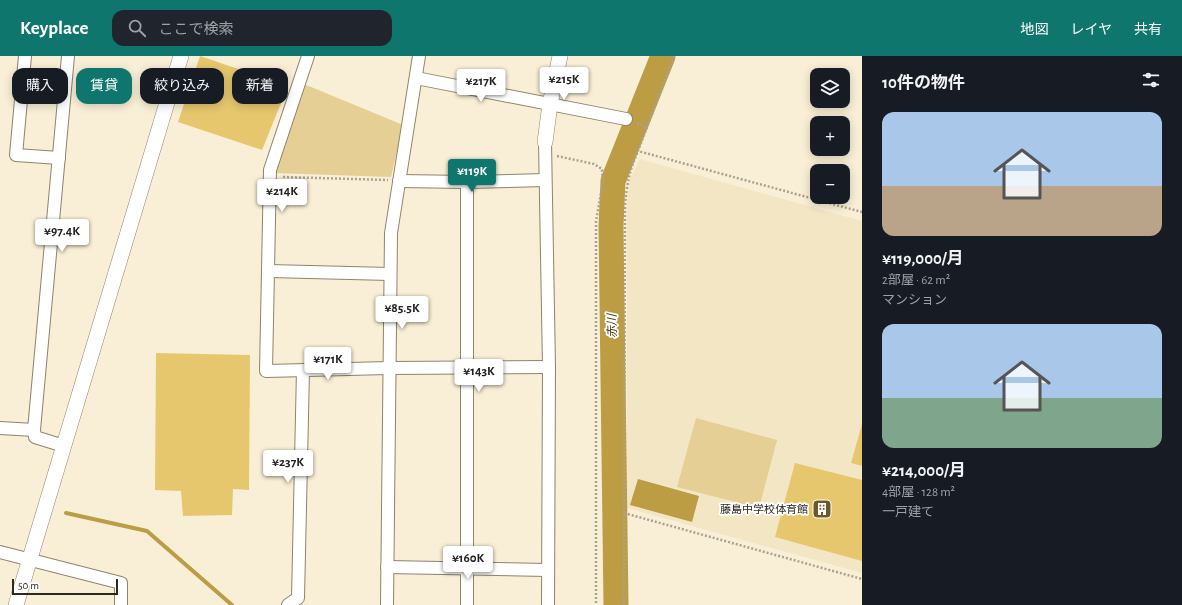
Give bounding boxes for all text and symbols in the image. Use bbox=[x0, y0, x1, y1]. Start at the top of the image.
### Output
search box bbox=[112, 10, 392, 46]
icon: search bbox=[126, 17, 148, 39]
text: Keyplace bbox=[20, 19, 88, 38]
text: ここで検索 bbox=[158, 22, 233, 37]
text: 地図 bbox=[1020, 23, 1048, 37]
text: レイヤ bbox=[1070, 23, 1112, 37]
text: 共有 bbox=[1134, 23, 1162, 37]
pin: ¥215K bbox=[536, 67, 592, 101]
chip: 購入 bbox=[12, 68, 68, 104]
chip: 賃貸 bbox=[76, 68, 132, 104]
chip: 絞り込み bbox=[140, 68, 224, 104]
chip: 新着 bbox=[232, 68, 288, 104]
map controls bbox=[810, 68, 850, 204]
button: layers bbox=[810, 68, 850, 108]
pin: ¥217K bbox=[453, 69, 509, 103]
icon: filters bbox=[1140, 69, 1162, 91]
text: ¥215K bbox=[549, 73, 579, 86]
text: 10件の物件 bbox=[882, 74, 965, 91]
text: ¥217K bbox=[466, 75, 496, 88]
button: + bbox=[810, 116, 850, 156]
icon: home bbox=[986, 138, 1058, 210]
pin: ¥119K bbox=[444, 159, 500, 193]
button: − bbox=[810, 164, 850, 204]
text: ¥119K bbox=[457, 165, 487, 178]
pin: ¥214K bbox=[254, 179, 310, 213]
text: ¥214K bbox=[266, 185, 298, 198]
pin: ¥97.4K bbox=[29, 219, 95, 253]
text: ¥97.4K bbox=[44, 225, 80, 238]
text: ¥119,000/月 bbox=[882, 250, 964, 267]
text: 2部屋 · 62 m² bbox=[882, 274, 950, 287]
text: マンション bbox=[882, 294, 947, 307]
pin: ¥85.5K bbox=[369, 296, 435, 330]
text: ¥85.5K bbox=[384, 302, 420, 315]
water label: 赤川 bbox=[605, 312, 618, 338]
pin: ¥171K bbox=[300, 347, 356, 381]
icon: home bbox=[986, 350, 1058, 422]
text: ¥171K bbox=[313, 353, 343, 366]
pin: ¥143K bbox=[451, 359, 507, 393]
text: ¥143K bbox=[463, 365, 495, 378]
pin: ¥237K bbox=[260, 450, 316, 484]
text: ¥237K bbox=[272, 456, 304, 469]
text: ¥214,000/月 bbox=[882, 462, 966, 479]
text: 4部屋 · 128 m² bbox=[882, 486, 955, 499]
building icon: 藤島中学校体育館 bbox=[811, 498, 833, 520]
place label: 藤島中学校体育館 bbox=[720, 503, 808, 515]
text: 一戸建て bbox=[882, 506, 934, 519]
pin: ¥160K bbox=[440, 546, 496, 580]
text: ¥160K bbox=[452, 552, 484, 565]
scale bar bbox=[12, 577, 118, 596]
text: 50 m bbox=[18, 580, 39, 591]

